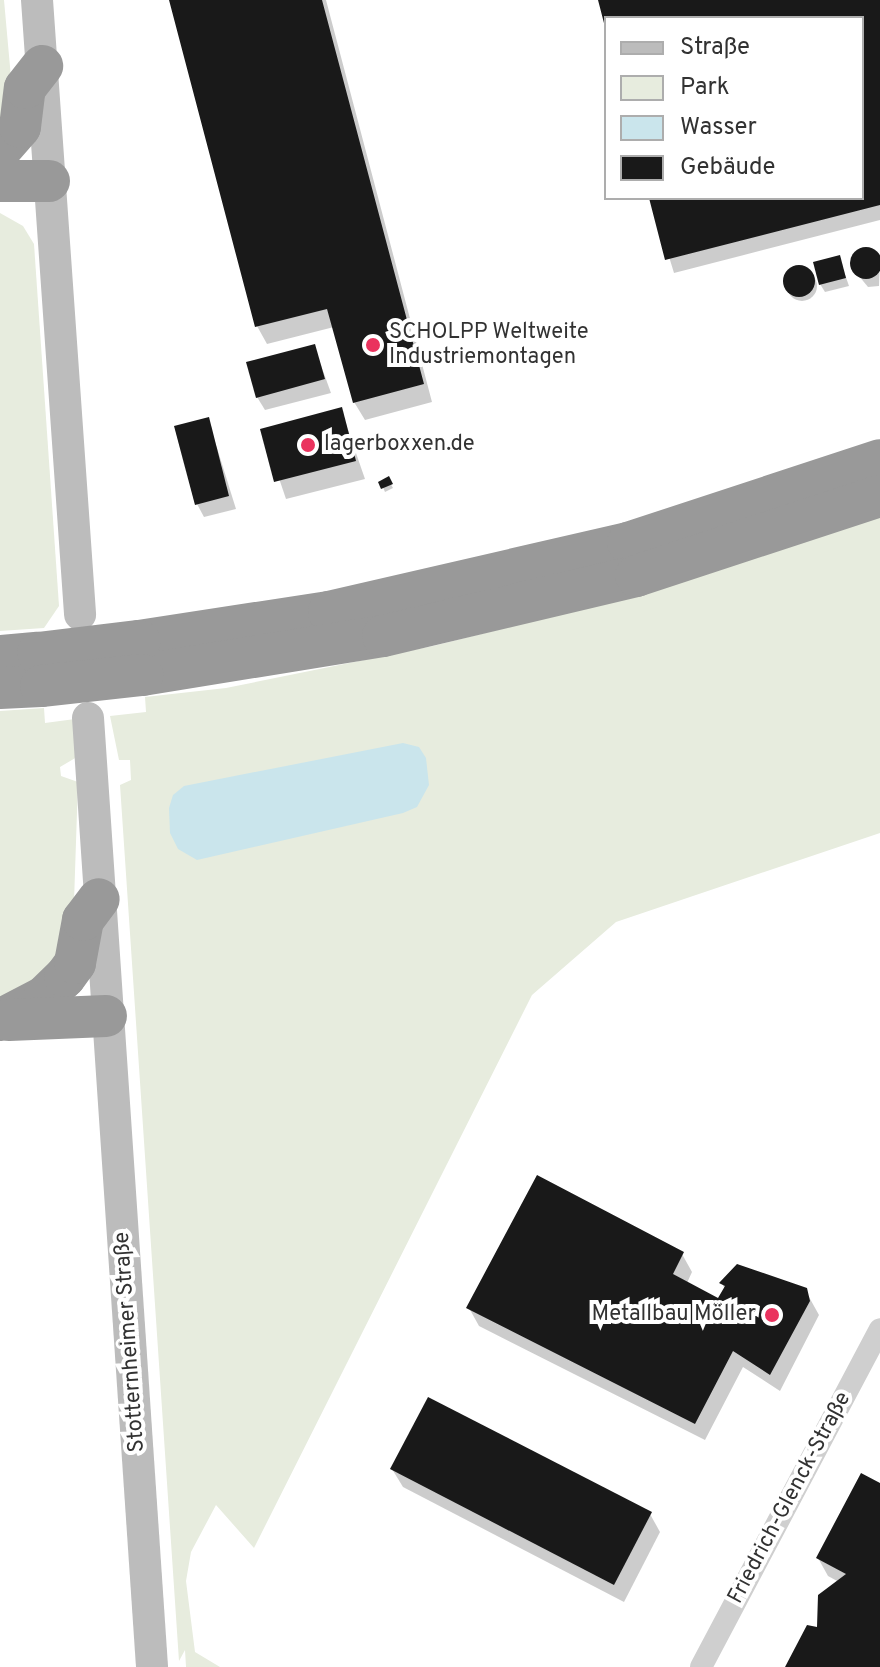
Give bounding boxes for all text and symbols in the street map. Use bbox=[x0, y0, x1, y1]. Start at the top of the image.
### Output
legend bbox=[604, 16, 864, 200]
text: Straße bbox=[680, 33, 750, 63]
text: Park bbox=[680, 73, 730, 103]
text: Wasser bbox=[680, 113, 757, 143]
text: Gebäude bbox=[680, 153, 775, 183]
place label: SCHOLPP Weltweite Industriemontagen bbox=[389, 319, 589, 370]
marker: SCHOLPP Weltweite Industriemontagen bbox=[364, 336, 382, 354]
place label: lagerboxxen.de bbox=[324, 432, 475, 458]
marker: lagerboxxen.de bbox=[299, 436, 317, 454]
street label: Stotternheimer Straße bbox=[109, 1231, 151, 1453]
place label: Metallbau Möller bbox=[592, 1302, 756, 1328]
marker: Metallbau Möller bbox=[763, 1306, 781, 1324]
street label: Friedrich-Glenck-Straße bbox=[723, 1388, 857, 1608]

